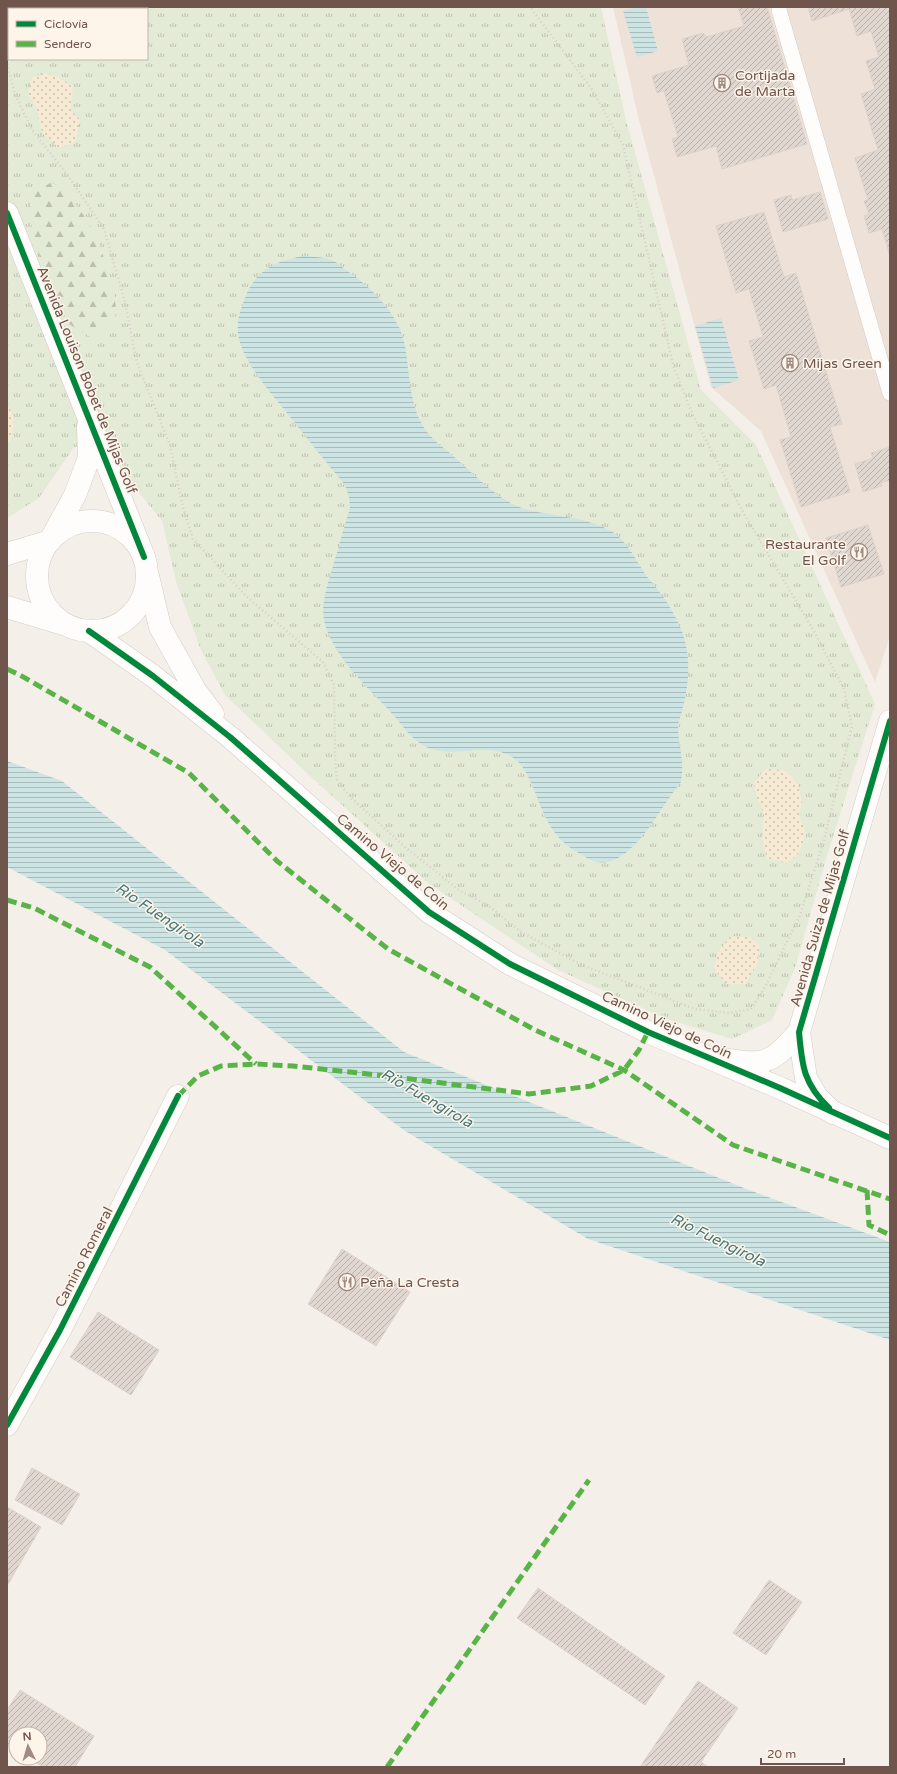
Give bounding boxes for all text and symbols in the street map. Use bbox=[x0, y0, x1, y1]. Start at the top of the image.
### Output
legend bbox=[8, 8, 148, 60]
text: Ciclovía bbox=[44, 17, 88, 31]
text: Sendero bbox=[44, 37, 92, 51]
place label: Cortijada de Marta bbox=[735, 67, 795, 100]
building icon: Cortijada de Marta bbox=[712, 73, 732, 93]
street label: Avenida Louison Bobet de Mijas Golf bbox=[33, 264, 141, 497]
building icon: Mijas Green bbox=[780, 353, 800, 373]
place label: Mijas Green bbox=[803, 355, 882, 372]
place label: Restaurante El Golf bbox=[765, 536, 847, 569]
restaurant icon: Restaurante El Golf bbox=[849, 542, 869, 562]
street label: Camino Viejo de Coín bbox=[333, 810, 453, 914]
street label: Avenida Suiza de Mijas Golf bbox=[787, 827, 854, 1009]
water label: Rio Fuengirola bbox=[112, 879, 208, 952]
street label: Camino Viejo de Coín bbox=[599, 987, 735, 1063]
water label: Rio Fuengirola bbox=[378, 1065, 477, 1132]
street label: Camino Romeral bbox=[51, 1204, 117, 1310]
water label: Rio Fuengirola bbox=[668, 1209, 769, 1271]
restaurant icon: Peña La Cresta bbox=[337, 1272, 357, 1292]
place label: Peña La Cresta bbox=[360, 1274, 459, 1291]
north arrow bbox=[8, 1726, 48, 1766]
text: N bbox=[22, 1730, 32, 1743]
scale bar bbox=[761, 1740, 844, 1766]
text: 20 m bbox=[767, 1747, 796, 1761]

